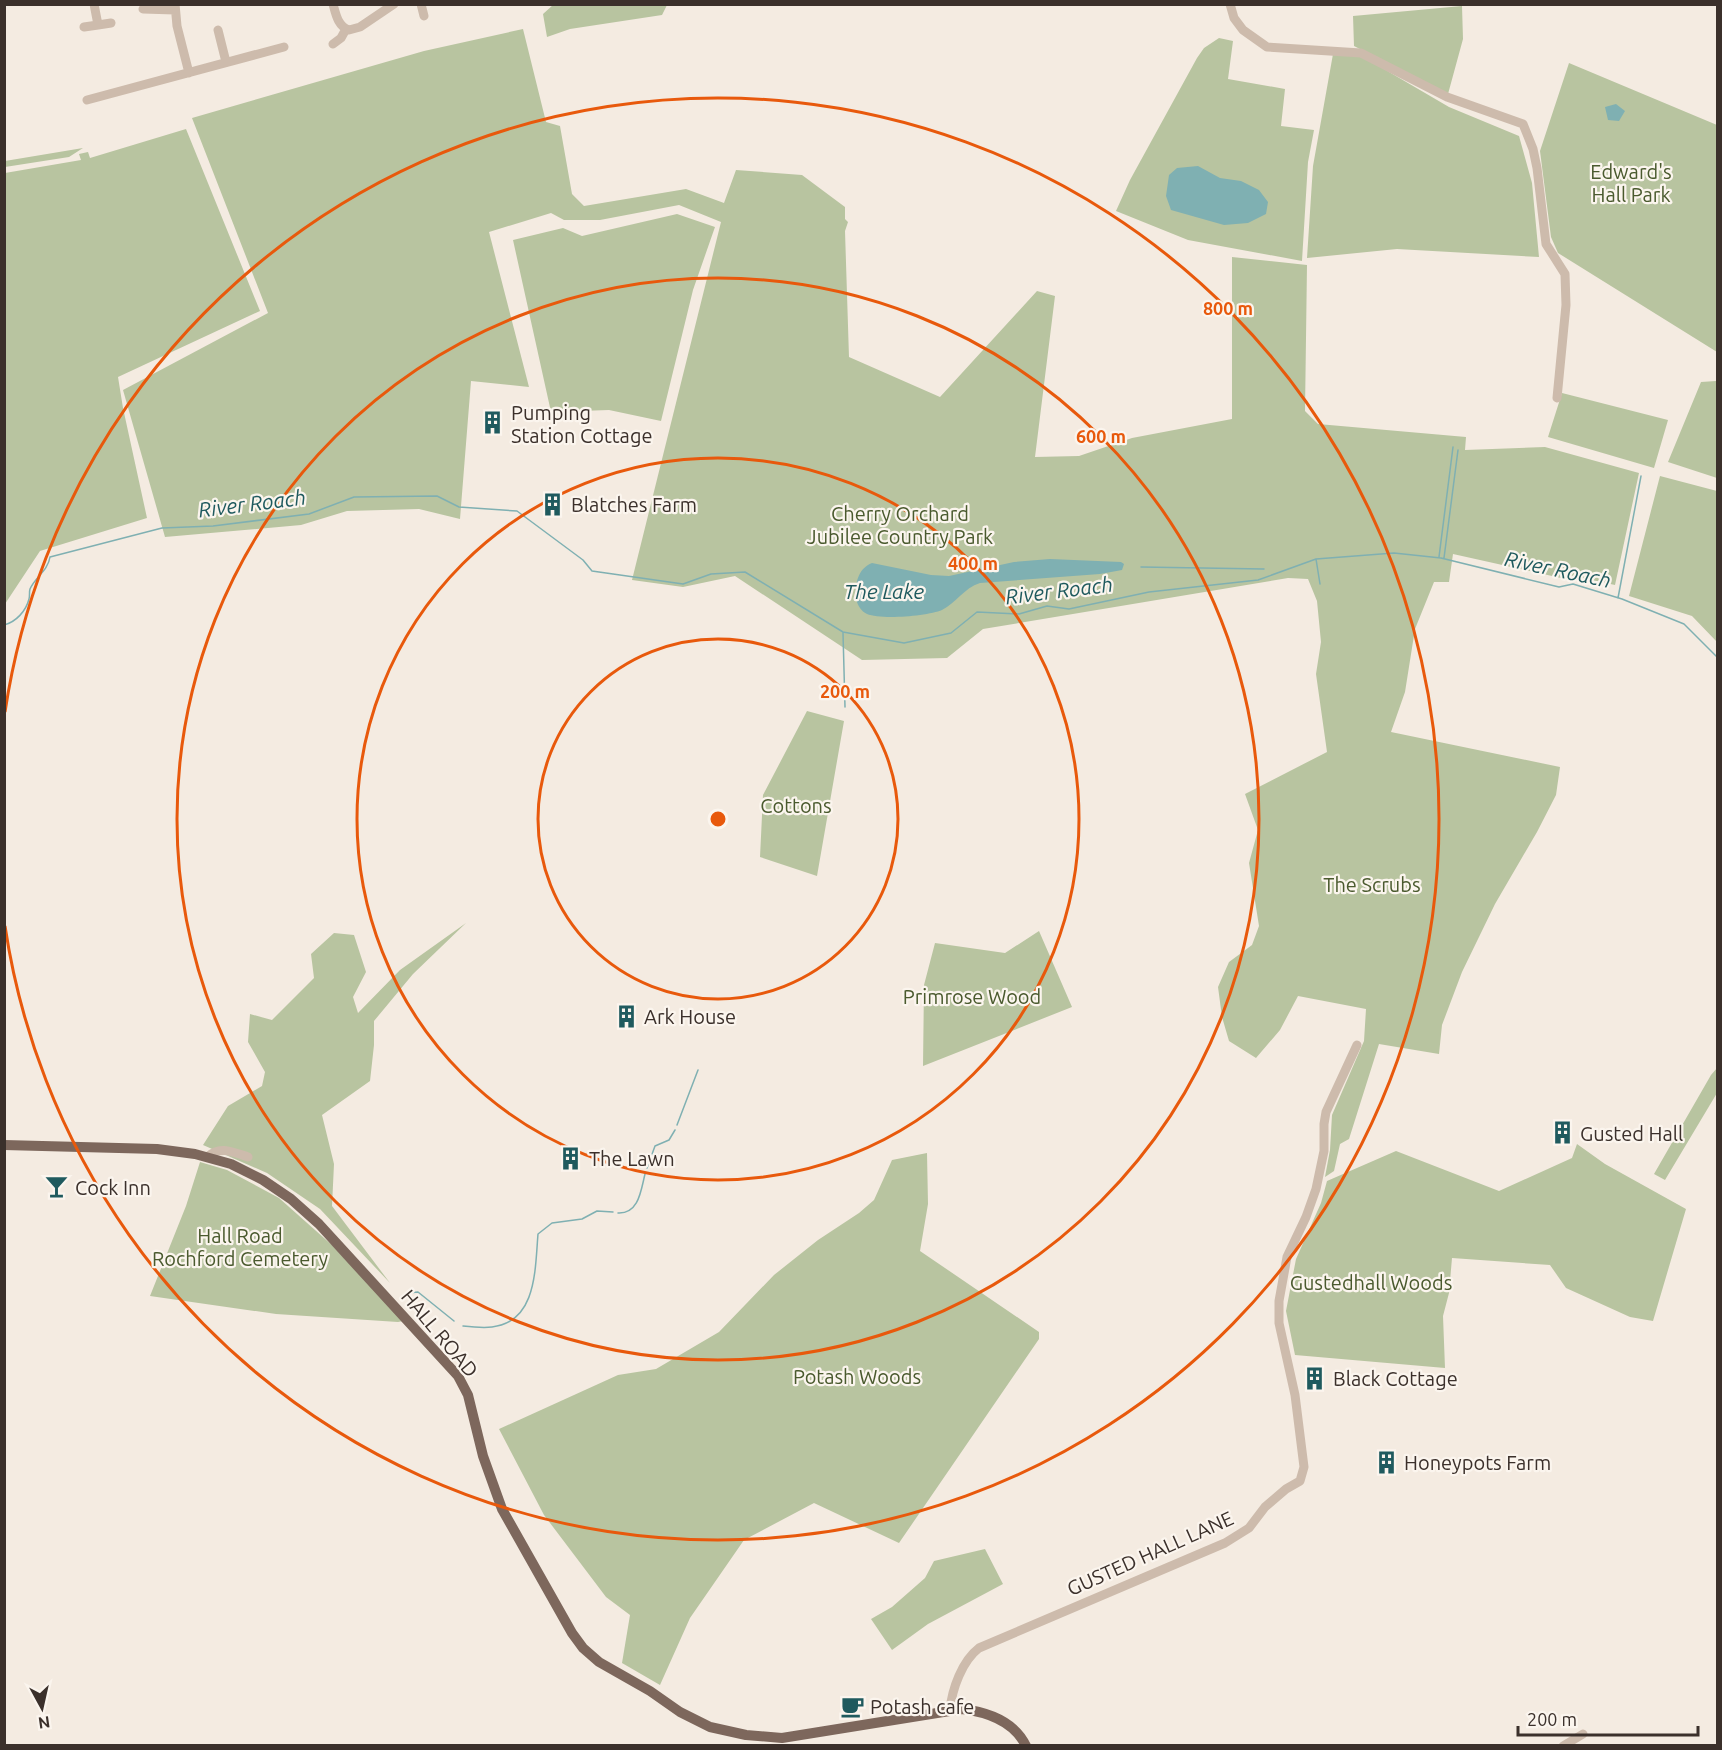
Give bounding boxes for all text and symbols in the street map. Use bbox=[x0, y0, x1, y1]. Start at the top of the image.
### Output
park label: Edward's Hall Park bbox=[1590, 160, 1672, 206]
text: 800 m bbox=[1203, 298, 1253, 318]
place label: Pumping Station Cottage bbox=[511, 401, 652, 447]
building icon: Pumping Station Cottage bbox=[480, 410, 506, 436]
text: 600 m bbox=[1076, 426, 1126, 446]
water label: River Roach bbox=[197, 485, 307, 521]
building icon: Blatches Farm bbox=[540, 491, 566, 517]
place label: Blatches Farm bbox=[571, 493, 697, 516]
park label: Cherry Orchard Jubilee Country Park bbox=[807, 502, 993, 548]
water label: River Roach bbox=[1503, 546, 1613, 592]
text: 400 m bbox=[948, 553, 998, 573]
water label: River Roach bbox=[1004, 572, 1114, 608]
water label: The Lake bbox=[844, 579, 925, 603]
text: 200 m bbox=[820, 681, 870, 701]
park label: Cottons bbox=[760, 794, 832, 817]
centre of rings bbox=[708, 809, 728, 829]
park label: The Scrubs bbox=[1323, 873, 1421, 896]
park label: Primrose Wood bbox=[903, 985, 1041, 1008]
building icon: Ark House bbox=[613, 1003, 639, 1029]
place label: Ark House bbox=[644, 1005, 736, 1028]
building icon: Gusted Hall bbox=[1549, 1120, 1575, 1146]
place label: Gusted Hall bbox=[1580, 1122, 1683, 1145]
building icon: The Lawn bbox=[558, 1145, 584, 1171]
place label: The Lawn bbox=[589, 1147, 675, 1170]
bar icon: Cock Inn bbox=[44, 1174, 70, 1200]
place label: Cock Inn bbox=[75, 1176, 151, 1199]
park label: Hall Road Rochford Cemetery bbox=[152, 1224, 328, 1270]
park label: Gustedhall Woods bbox=[1290, 1271, 1452, 1294]
street label: HALL ROAD bbox=[397, 1285, 483, 1381]
park label: Potash Woods bbox=[793, 1365, 921, 1388]
building icon: Black Cottage bbox=[1302, 1365, 1328, 1391]
place label: Black Cottage bbox=[1333, 1367, 1458, 1390]
building icon: Honeypots Farm bbox=[1373, 1449, 1399, 1475]
place label: Honeypots Farm bbox=[1404, 1451, 1551, 1474]
street label: GUSTED HALL LANE bbox=[1063, 1506, 1237, 1600]
north arrow bbox=[12, 1678, 72, 1738]
cafe icon: Potash cafe bbox=[839, 1693, 865, 1719]
place label: Potash cafe bbox=[870, 1695, 974, 1718]
scale bar bbox=[1518, 1699, 1698, 1737]
text: 200 m bbox=[1527, 1709, 1577, 1729]
text: N bbox=[37, 1713, 51, 1733]

